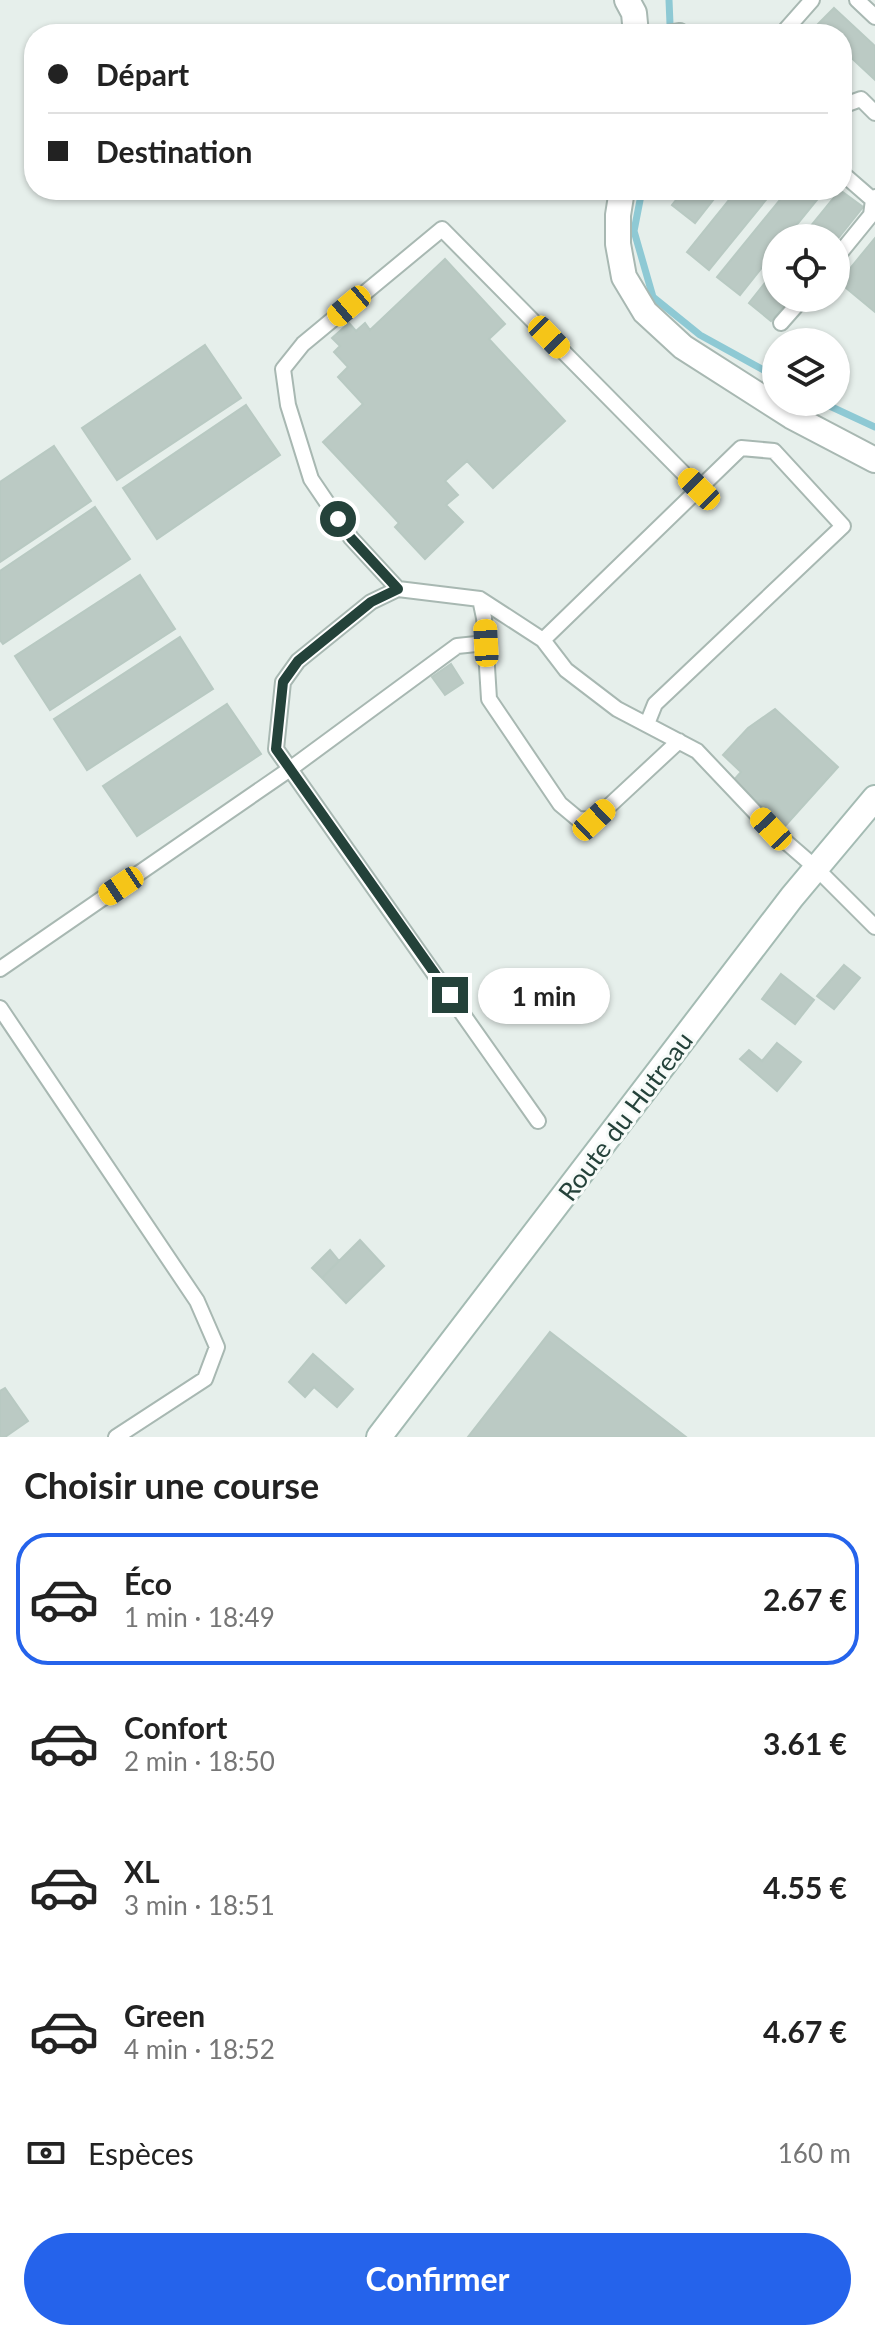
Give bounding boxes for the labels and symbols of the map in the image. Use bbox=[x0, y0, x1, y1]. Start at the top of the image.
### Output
car bbox=[323, 281, 375, 331]
car bbox=[524, 311, 574, 363]
car bbox=[674, 464, 724, 514]
route start bbox=[320, 501, 356, 537]
car bbox=[473, 618, 499, 668]
car bbox=[568, 795, 620, 845]
car bbox=[746, 803, 796, 855]
car bbox=[94, 863, 148, 909]
callout: 1 min bbox=[478, 967, 610, 1023]
route end bbox=[432, 977, 468, 1013]
street label: Route du Hutreau bbox=[551, 1025, 699, 1207]

